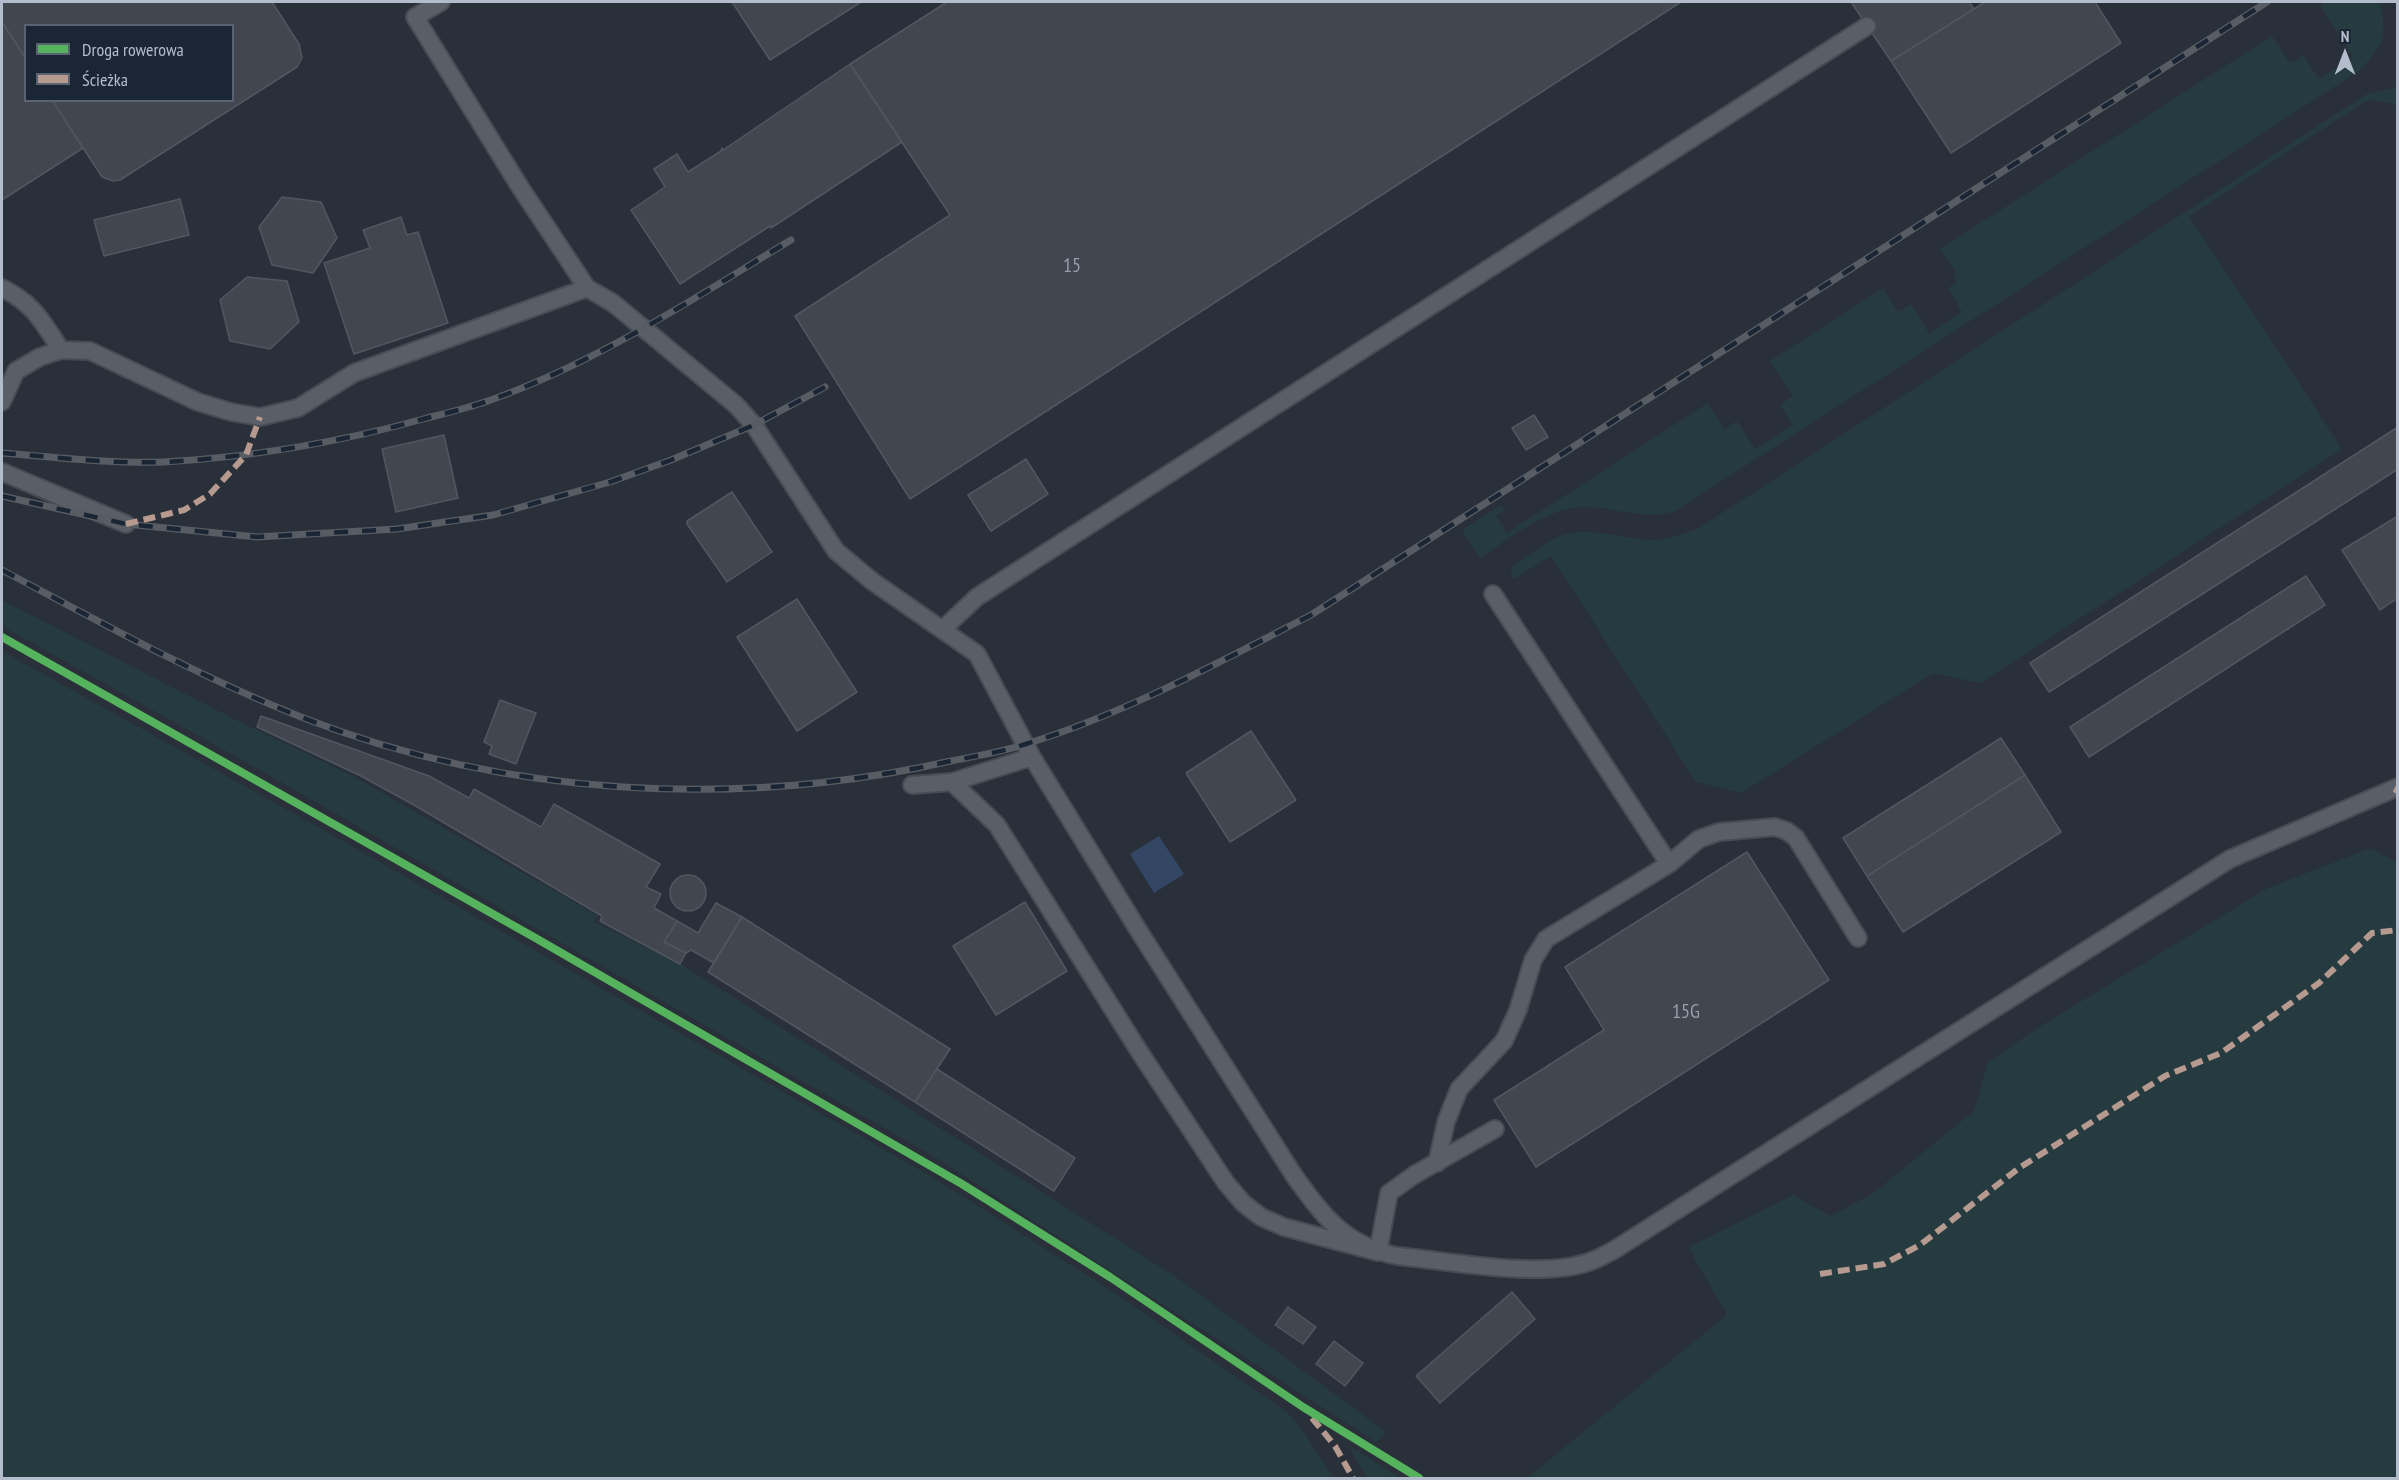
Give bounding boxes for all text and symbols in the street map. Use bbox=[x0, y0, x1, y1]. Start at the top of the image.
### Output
legend bbox=[24, 24, 234, 102]
north arrow bbox=[2315, 24, 2375, 84]
text: N bbox=[2341, 26, 2349, 46]
text: Droga rowerowa bbox=[82, 38, 184, 61]
text: Ścieżka bbox=[82, 68, 128, 91]
house number: 15 bbox=[1063, 254, 1081, 278]
house number: 15G bbox=[1672, 1000, 1700, 1024]

